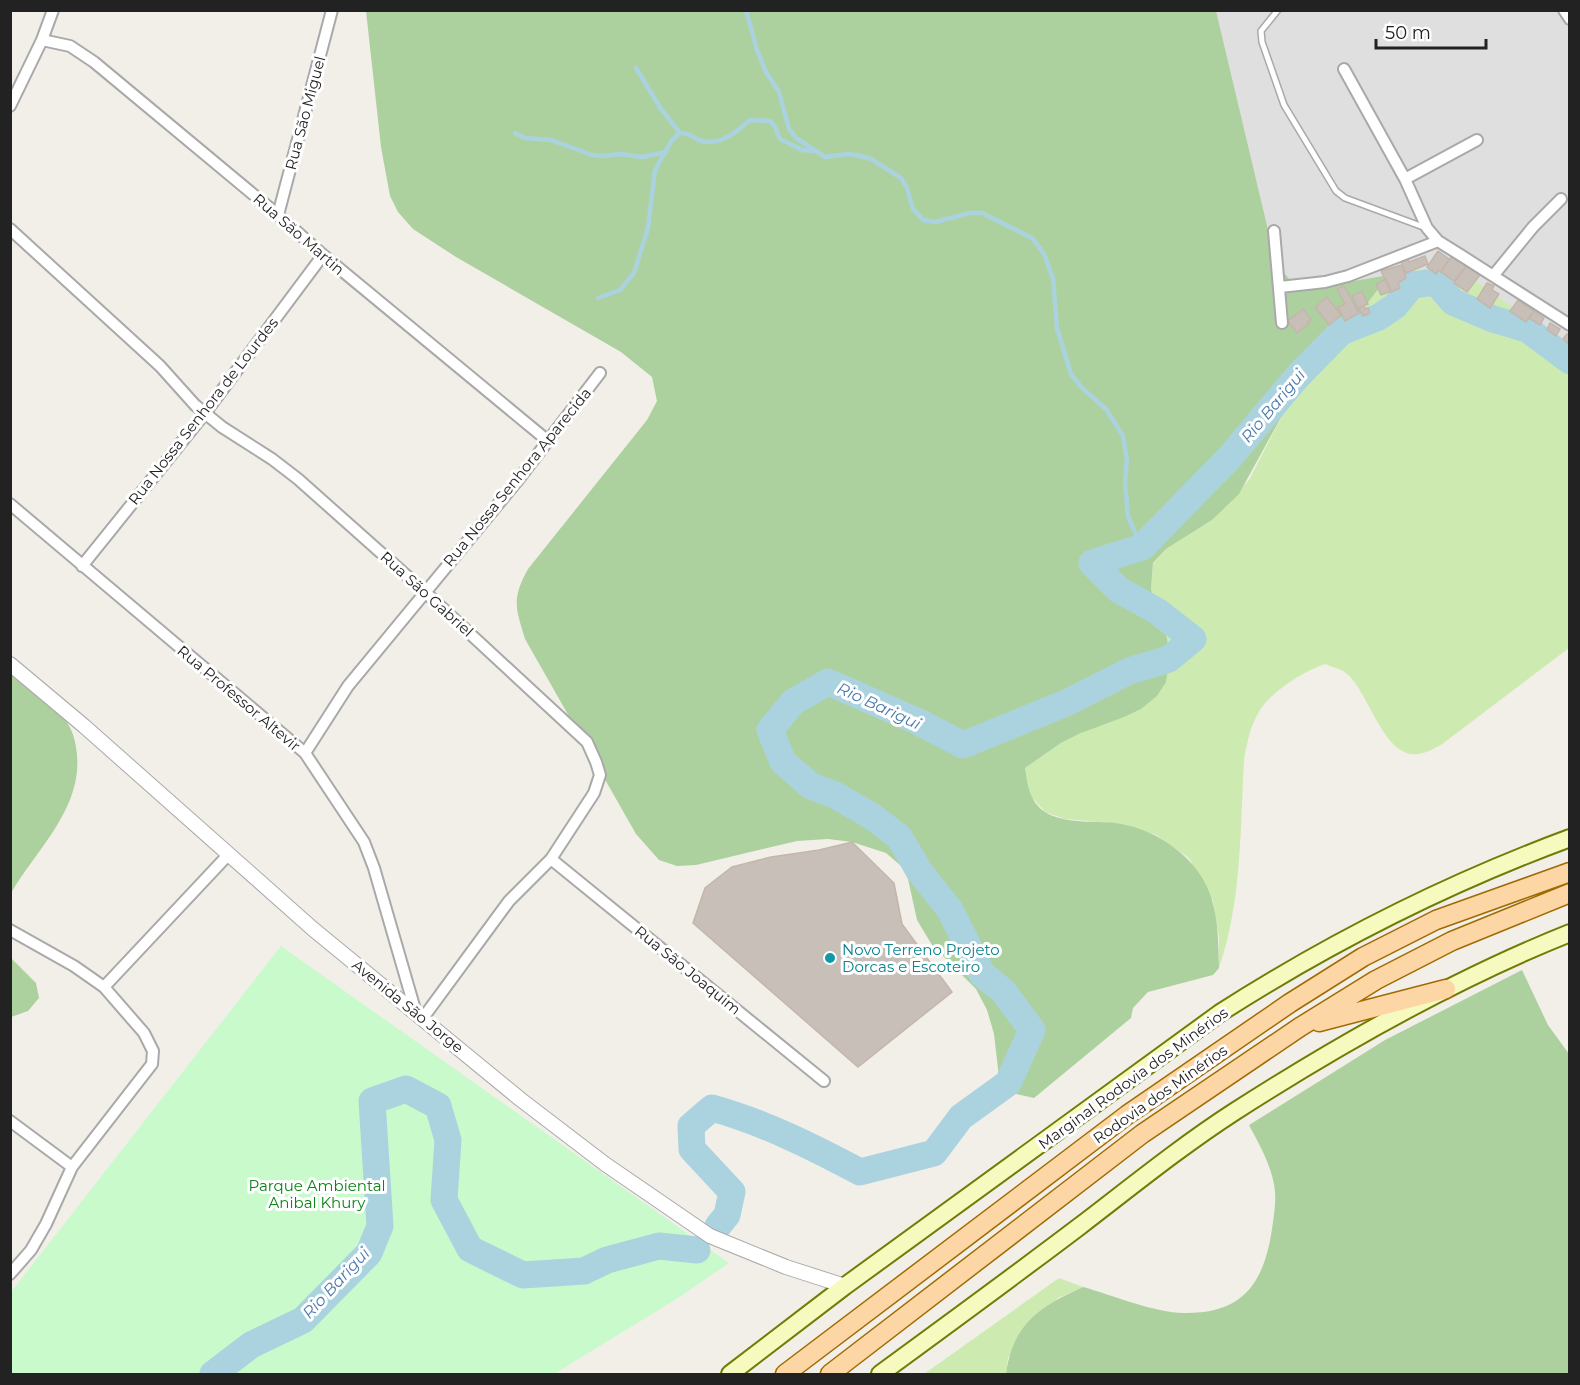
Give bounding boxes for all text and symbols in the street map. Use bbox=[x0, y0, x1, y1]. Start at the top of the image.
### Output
scale bar bbox=[1376, 12, 1486, 50]
text: 50 m bbox=[1385, 22, 1431, 44]
street label: Rua São Miguel bbox=[281, 54, 329, 172]
street label: Rua São Martin bbox=[249, 189, 349, 279]
street label: Rua Nossa Senhora de Lourdes bbox=[124, 313, 282, 509]
water label: Rio Barigui bbox=[1237, 365, 1310, 446]
street label: Rua Nossa Senhora Aparecida bbox=[439, 384, 595, 570]
street label: Rua São Gabriel bbox=[377, 547, 477, 641]
street label: Rua Professor Altevir bbox=[174, 641, 304, 755]
water label: Rio Barigui bbox=[834, 678, 924, 734]
street label: Rua São Joaquim bbox=[631, 921, 745, 1019]
place label: Novo Terreno Projeto Dorcas e Escoteiro bbox=[842, 940, 1000, 976]
marker: Novo Terreno Projeto Dorcas e Escoteiro bbox=[823, 951, 837, 965]
street label: Avenida São Jorge bbox=[348, 955, 468, 1057]
street label: Marginal Rodovia dos Minérios bbox=[1035, 1003, 1231, 1153]
street label: Rodovia dos Minérios bbox=[1089, 1041, 1231, 1147]
park label: Parque Ambiental Anibal Khury bbox=[248, 1176, 386, 1212]
water label: Rio Barigui bbox=[298, 1243, 374, 1322]

